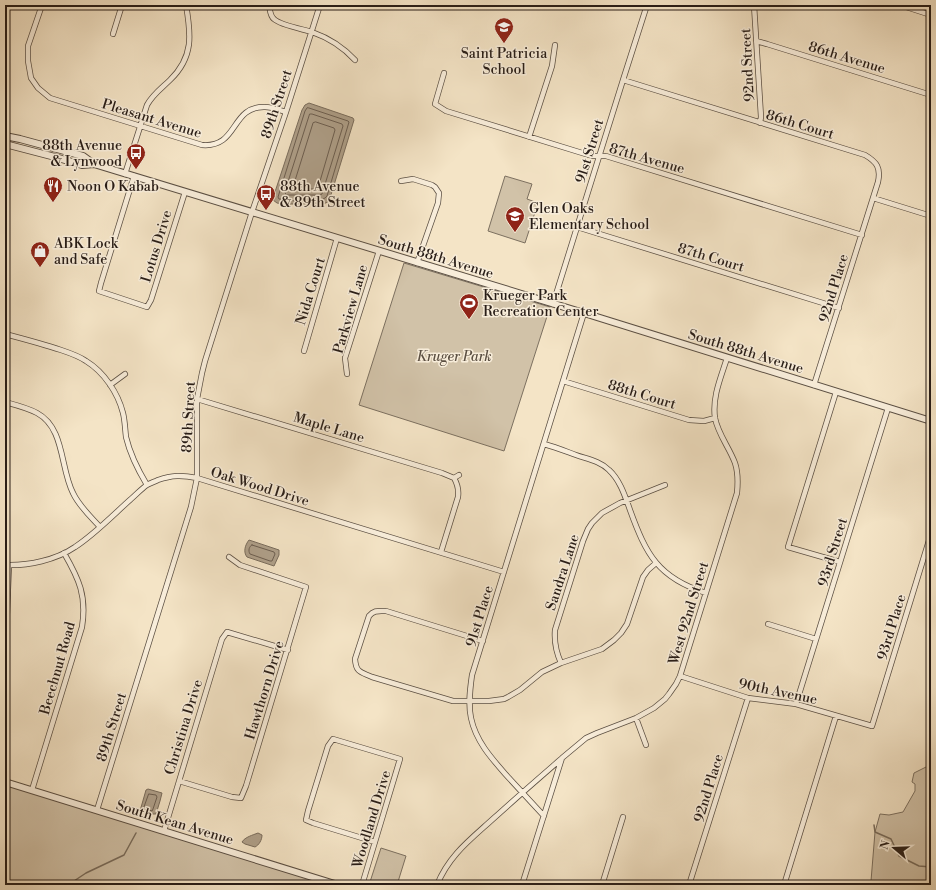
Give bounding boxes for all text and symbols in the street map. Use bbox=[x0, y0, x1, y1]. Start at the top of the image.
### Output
school or university icon: Saint Patricia School bbox=[493, 16, 515, 44]
street label: 92nd Street bbox=[737, 28, 759, 102]
street label: 86th Avenue bbox=[806, 38, 887, 78]
place label: Saint Patricia School bbox=[461, 45, 548, 79]
street label: 89th Street bbox=[257, 68, 297, 141]
street label: Pleasant Avenue bbox=[100, 95, 204, 143]
street label: 86th Court bbox=[763, 106, 836, 144]
street label: 91st Street bbox=[572, 117, 608, 186]
place label: 88th Avenue & Lynwood bbox=[42, 137, 122, 171]
street label: 87th Avenue bbox=[607, 140, 687, 178]
bus stop icon: 88th Avenue & Lynwood bbox=[125, 142, 147, 170]
restaurant icon: Noon O Kabab bbox=[42, 175, 64, 203]
place label: Noon O Kabab bbox=[67, 178, 159, 196]
place label: 88th Avenue & 89th Street bbox=[280, 178, 366, 212]
bus stop icon: 88th Avenue & 89th Street bbox=[255, 183, 277, 211]
place label: Glen Oaks Elementary School bbox=[529, 200, 649, 234]
school or university icon: Glen Oaks Elementary School bbox=[504, 205, 526, 233]
street label: Lotus Drive bbox=[137, 208, 176, 285]
street label: South 88th Avenue bbox=[376, 231, 496, 283]
place label: ABK Lock and Safe bbox=[53, 235, 119, 269]
street label: 87th Court bbox=[675, 239, 746, 277]
shop icon: ABK Lock and Safe bbox=[29, 240, 51, 268]
street label: 92nd Place bbox=[815, 252, 853, 325]
street label: Nida Court bbox=[292, 255, 330, 327]
street label: Parkview Lane bbox=[330, 263, 372, 356]
place label: Krueger Park Recreation Center bbox=[483, 287, 598, 321]
sports icon: Krueger Park Recreation Center bbox=[458, 292, 480, 320]
street label: South 88th Avenue bbox=[686, 326, 806, 378]
park label: Kruger Park bbox=[417, 348, 492, 366]
street label: 88th Court bbox=[605, 376, 678, 414]
street label: 89th Street bbox=[178, 381, 200, 453]
street label: Maple Lane bbox=[291, 409, 366, 447]
street label: Oak Wood Drive bbox=[208, 463, 311, 511]
street label: 93rd Street bbox=[814, 516, 852, 589]
street label: Sandra Lane bbox=[542, 532, 584, 613]
street label: West 92nd Street bbox=[664, 560, 713, 668]
street label: 91st Place bbox=[462, 583, 498, 649]
street label: 93rd Place bbox=[873, 592, 910, 662]
street label: Beechnut Road bbox=[36, 620, 80, 718]
street label: Hawthorn Drive bbox=[241, 639, 289, 742]
street label: 90th Avenue bbox=[737, 675, 819, 709]
street label: Christina Drive bbox=[161, 677, 207, 777]
street label: 89th Street bbox=[93, 690, 131, 764]
street label: 92nd Place bbox=[690, 752, 728, 825]
street label: Woodland Drive bbox=[348, 768, 395, 871]
street label: South Kean Avenue bbox=[114, 797, 236, 849]
north arrow bbox=[874, 828, 914, 868]
text: N bbox=[877, 838, 894, 851]

